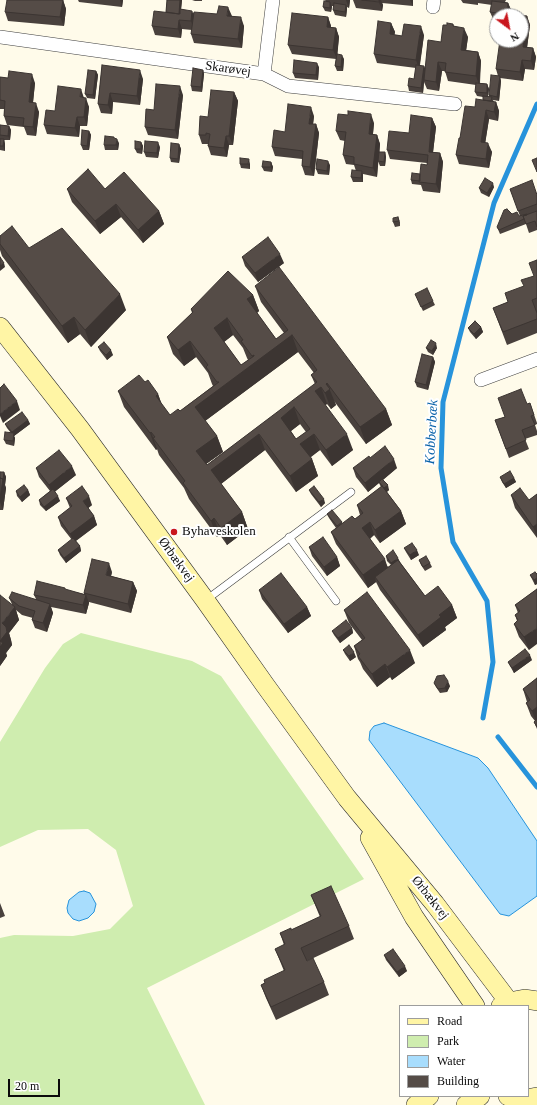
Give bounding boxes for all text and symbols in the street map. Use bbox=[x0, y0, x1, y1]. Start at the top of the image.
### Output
north arrow bbox=[489, 8, 529, 48]
text: N bbox=[508, 30, 521, 45]
street label: Skarøvej bbox=[204, 58, 252, 80]
water label: Kobberbæk bbox=[422, 399, 442, 465]
place label: Byhaveskolen bbox=[182, 524, 256, 540]
marker: Byhaveskolen bbox=[169, 527, 179, 537]
street label: Ørbækvej bbox=[155, 535, 197, 585]
street label: Ørbækvej bbox=[408, 873, 452, 923]
legend bbox=[399, 1005, 529, 1097]
text: Road bbox=[437, 1014, 462, 1028]
text: Park bbox=[437, 1034, 459, 1048]
text: Water bbox=[437, 1054, 465, 1068]
scale bar bbox=[10, 1071, 62, 1097]
text: Building bbox=[437, 1074, 479, 1088]
text: 20 m bbox=[15, 1079, 39, 1093]

